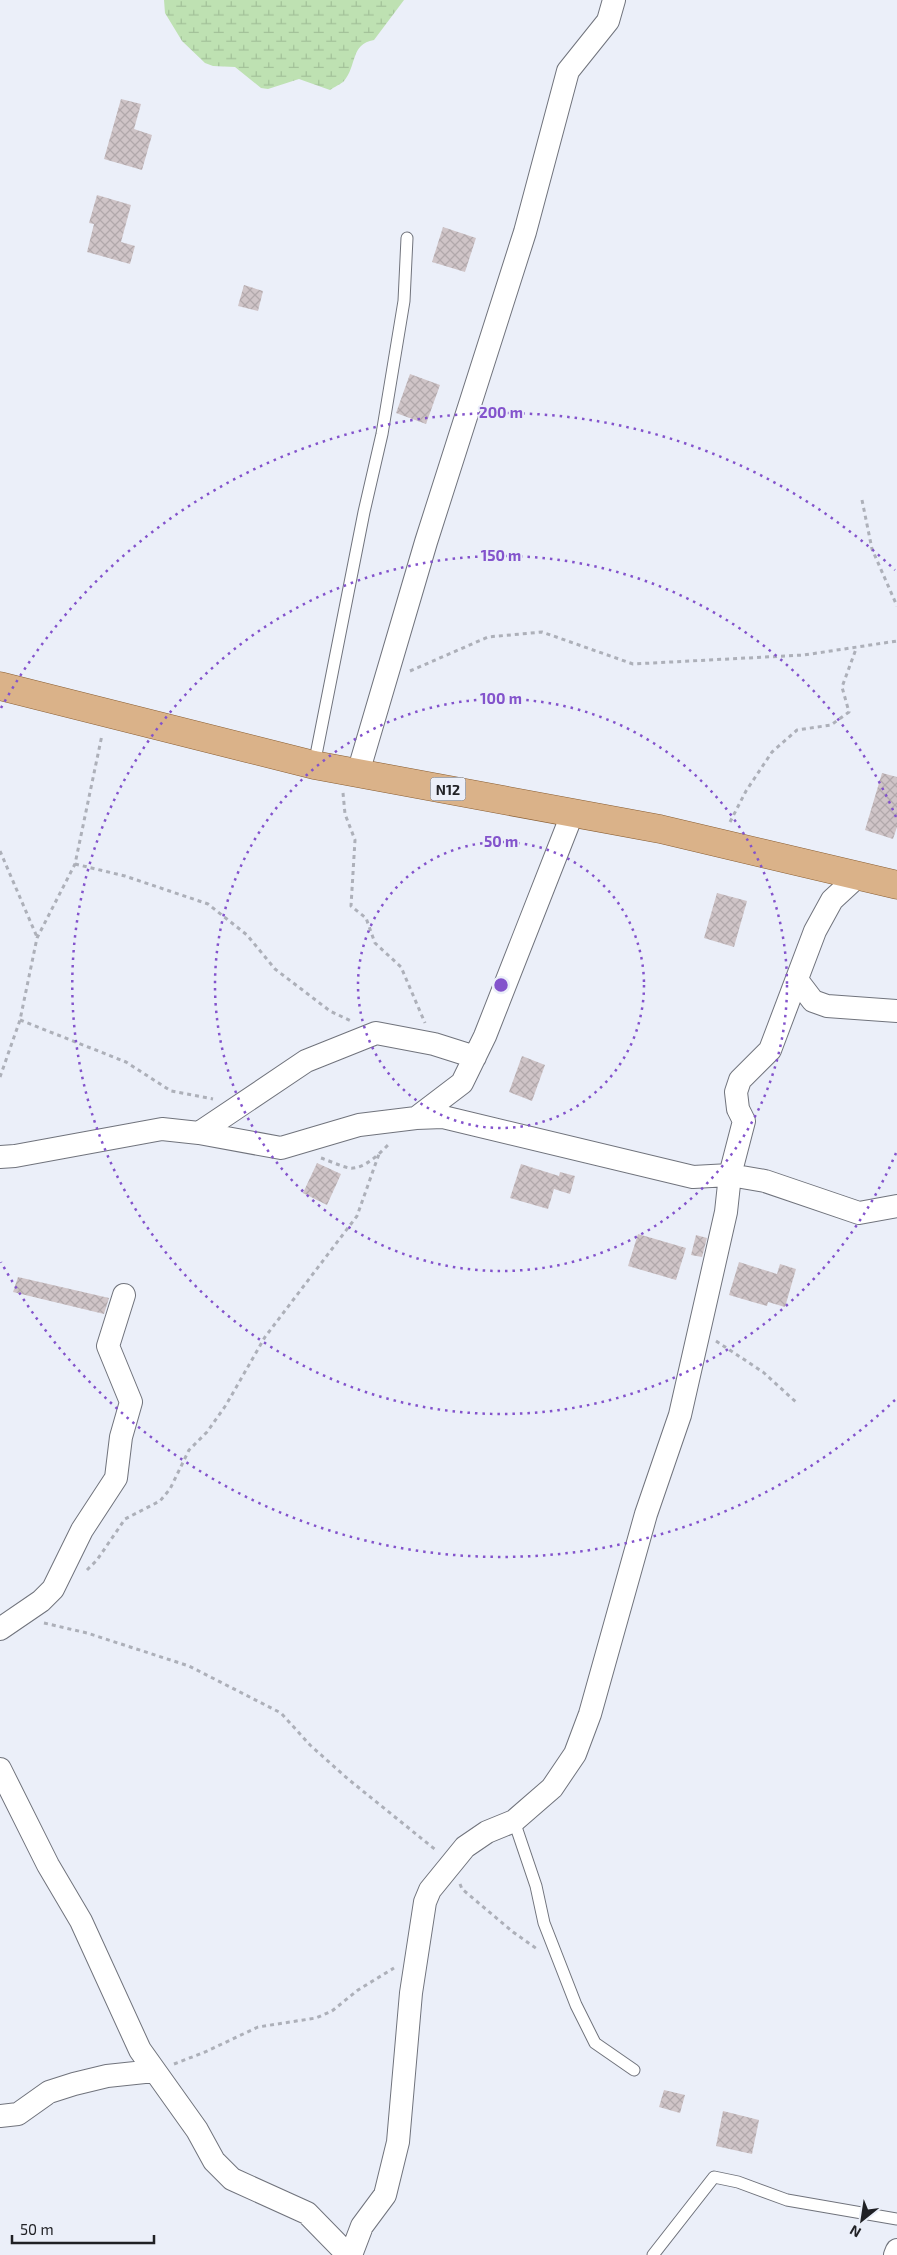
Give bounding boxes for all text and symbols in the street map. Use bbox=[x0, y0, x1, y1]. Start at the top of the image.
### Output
text: 200 m bbox=[479, 403, 523, 421]
text: 150 m bbox=[481, 546, 521, 564]
text: 100 m bbox=[480, 689, 522, 707]
road number: N12 bbox=[430, 778, 466, 801]
text: 50 m bbox=[484, 832, 518, 850]
centre of rings bbox=[492, 976, 510, 994]
north arrow bbox=[837, 2195, 887, 2245]
scale bar bbox=[12, 2212, 155, 2244]
text: 50 m bbox=[20, 2220, 54, 2238]
text: N bbox=[847, 2222, 864, 2242]

